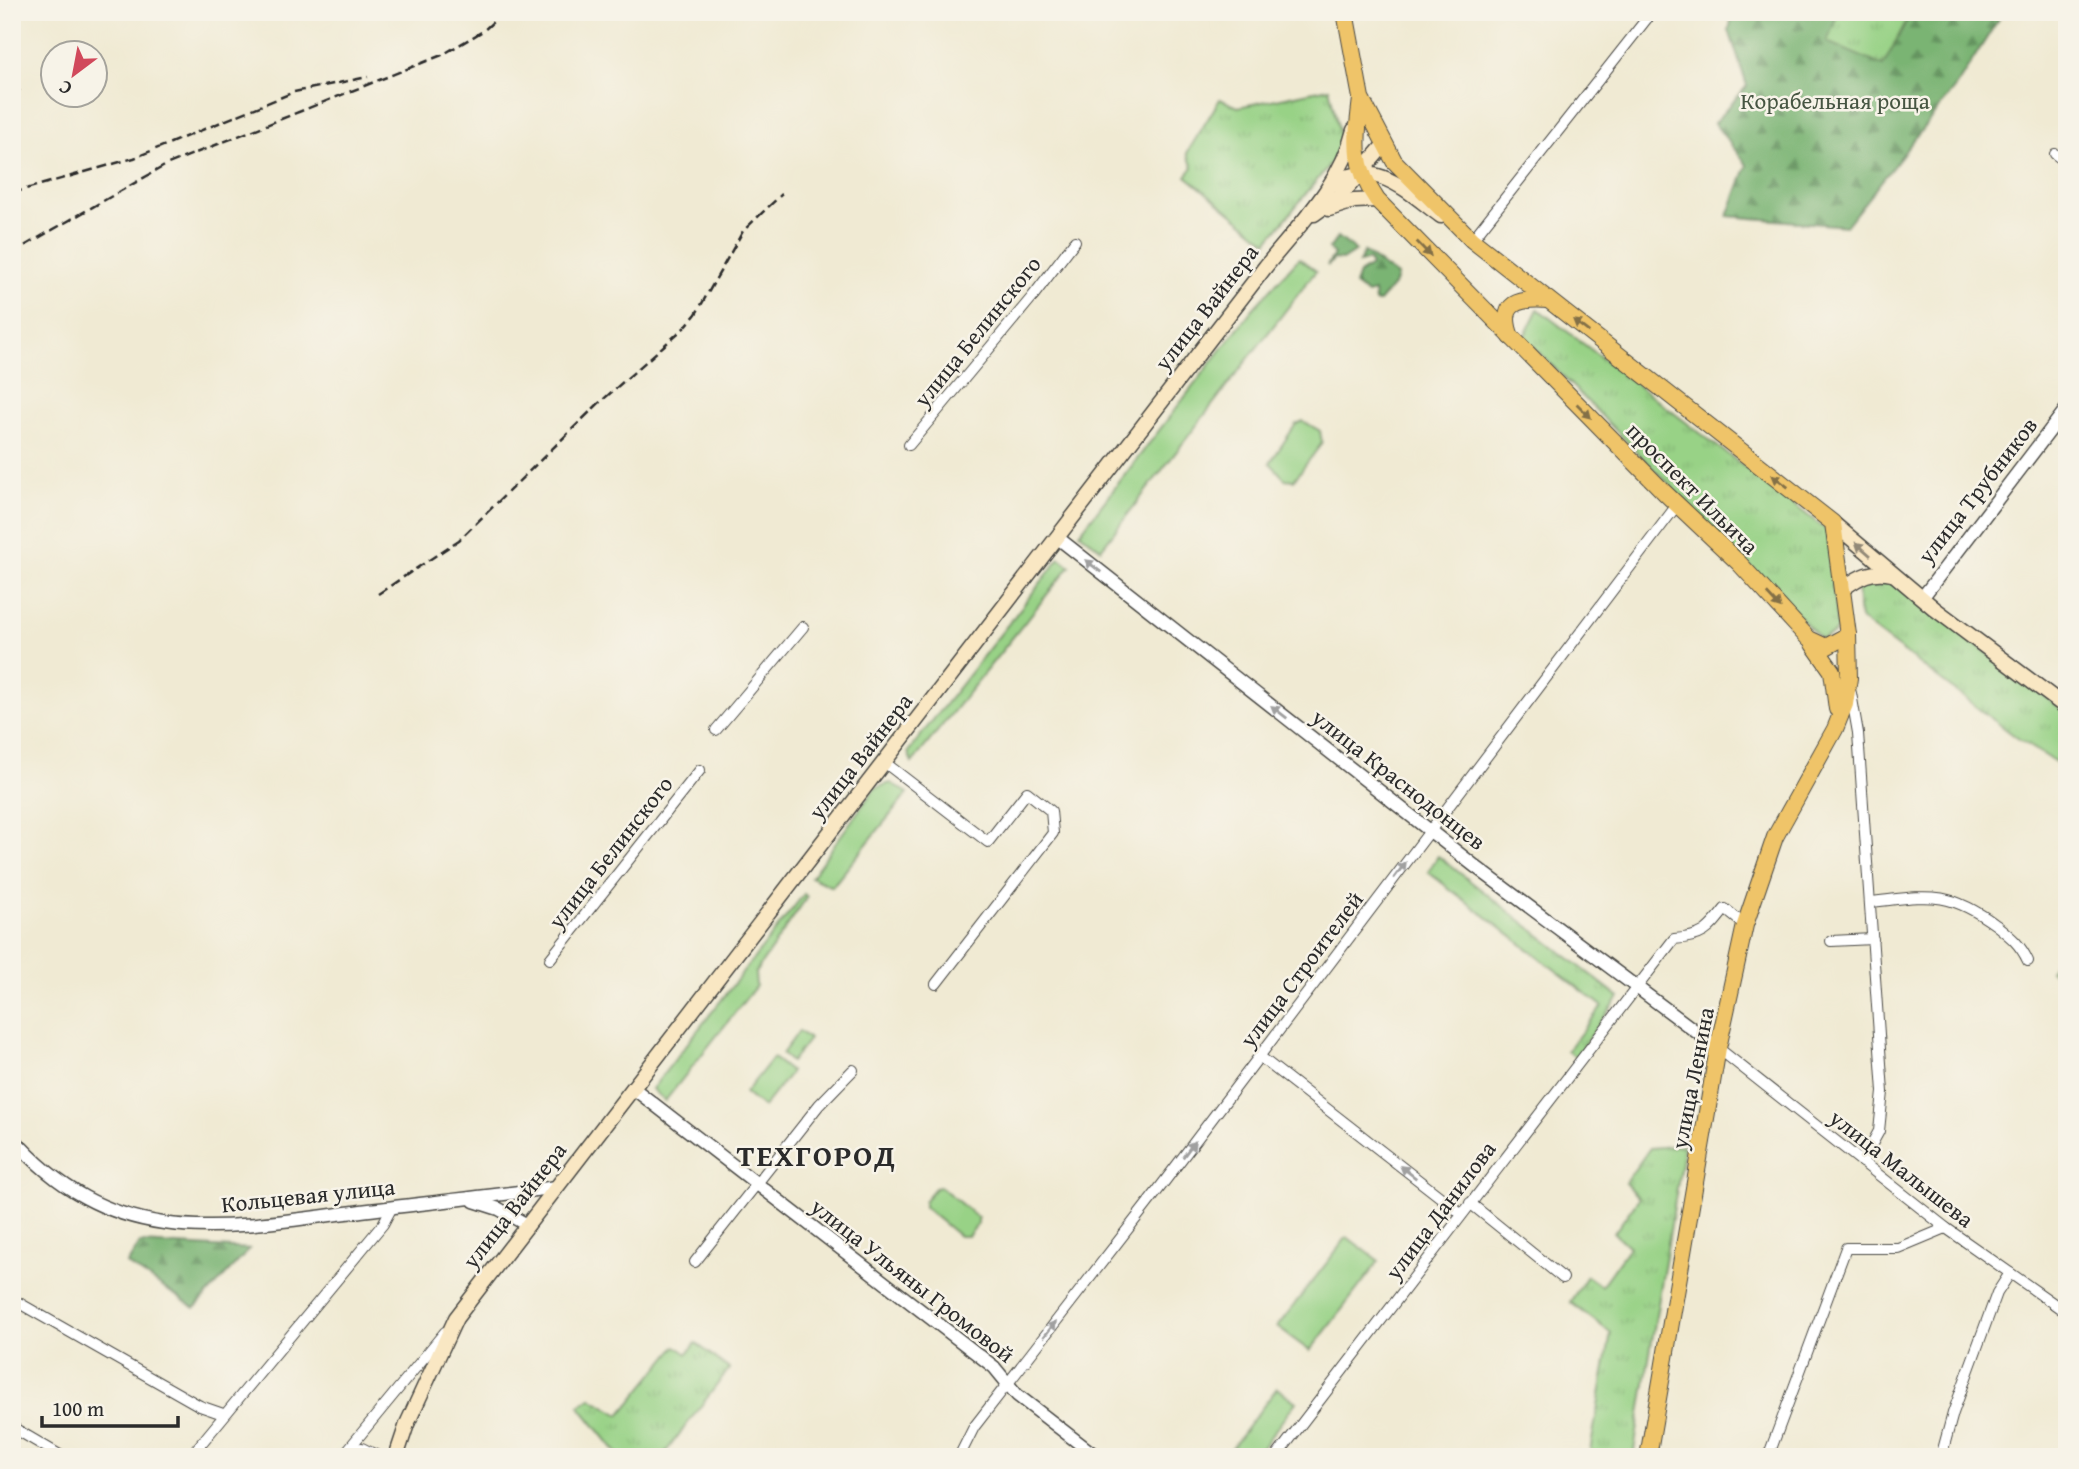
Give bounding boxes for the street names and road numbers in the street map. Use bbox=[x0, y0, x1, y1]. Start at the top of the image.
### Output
street label: улица Вайнера bbox=[1145, 237, 1266, 378]
street label: улица Белинского bbox=[905, 248, 1048, 414]
street label: улица Трубников bbox=[1909, 410, 2045, 571]
street label: проспект Ильича bbox=[1619, 414, 1767, 562]
street label: улица Вайнера bbox=[799, 686, 920, 827]
street label: улица Краснодонцев bbox=[1304, 700, 1493, 857]
street label: улица Белинского bbox=[539, 769, 680, 936]
street label: улица Строителей bbox=[1231, 884, 1371, 1055]
street label: улица Ленина bbox=[1662, 1004, 1722, 1153]
street label: улица Малышева bbox=[1822, 1100, 1981, 1235]
street label: улица Данилова bbox=[1376, 1134, 1503, 1287]
street label: улица Вайнера bbox=[453, 1135, 574, 1276]
street label: Кольцевая улица bbox=[220, 1169, 396, 1221]
street label: улица Ульяны Громовой bbox=[803, 1189, 1022, 1370]

